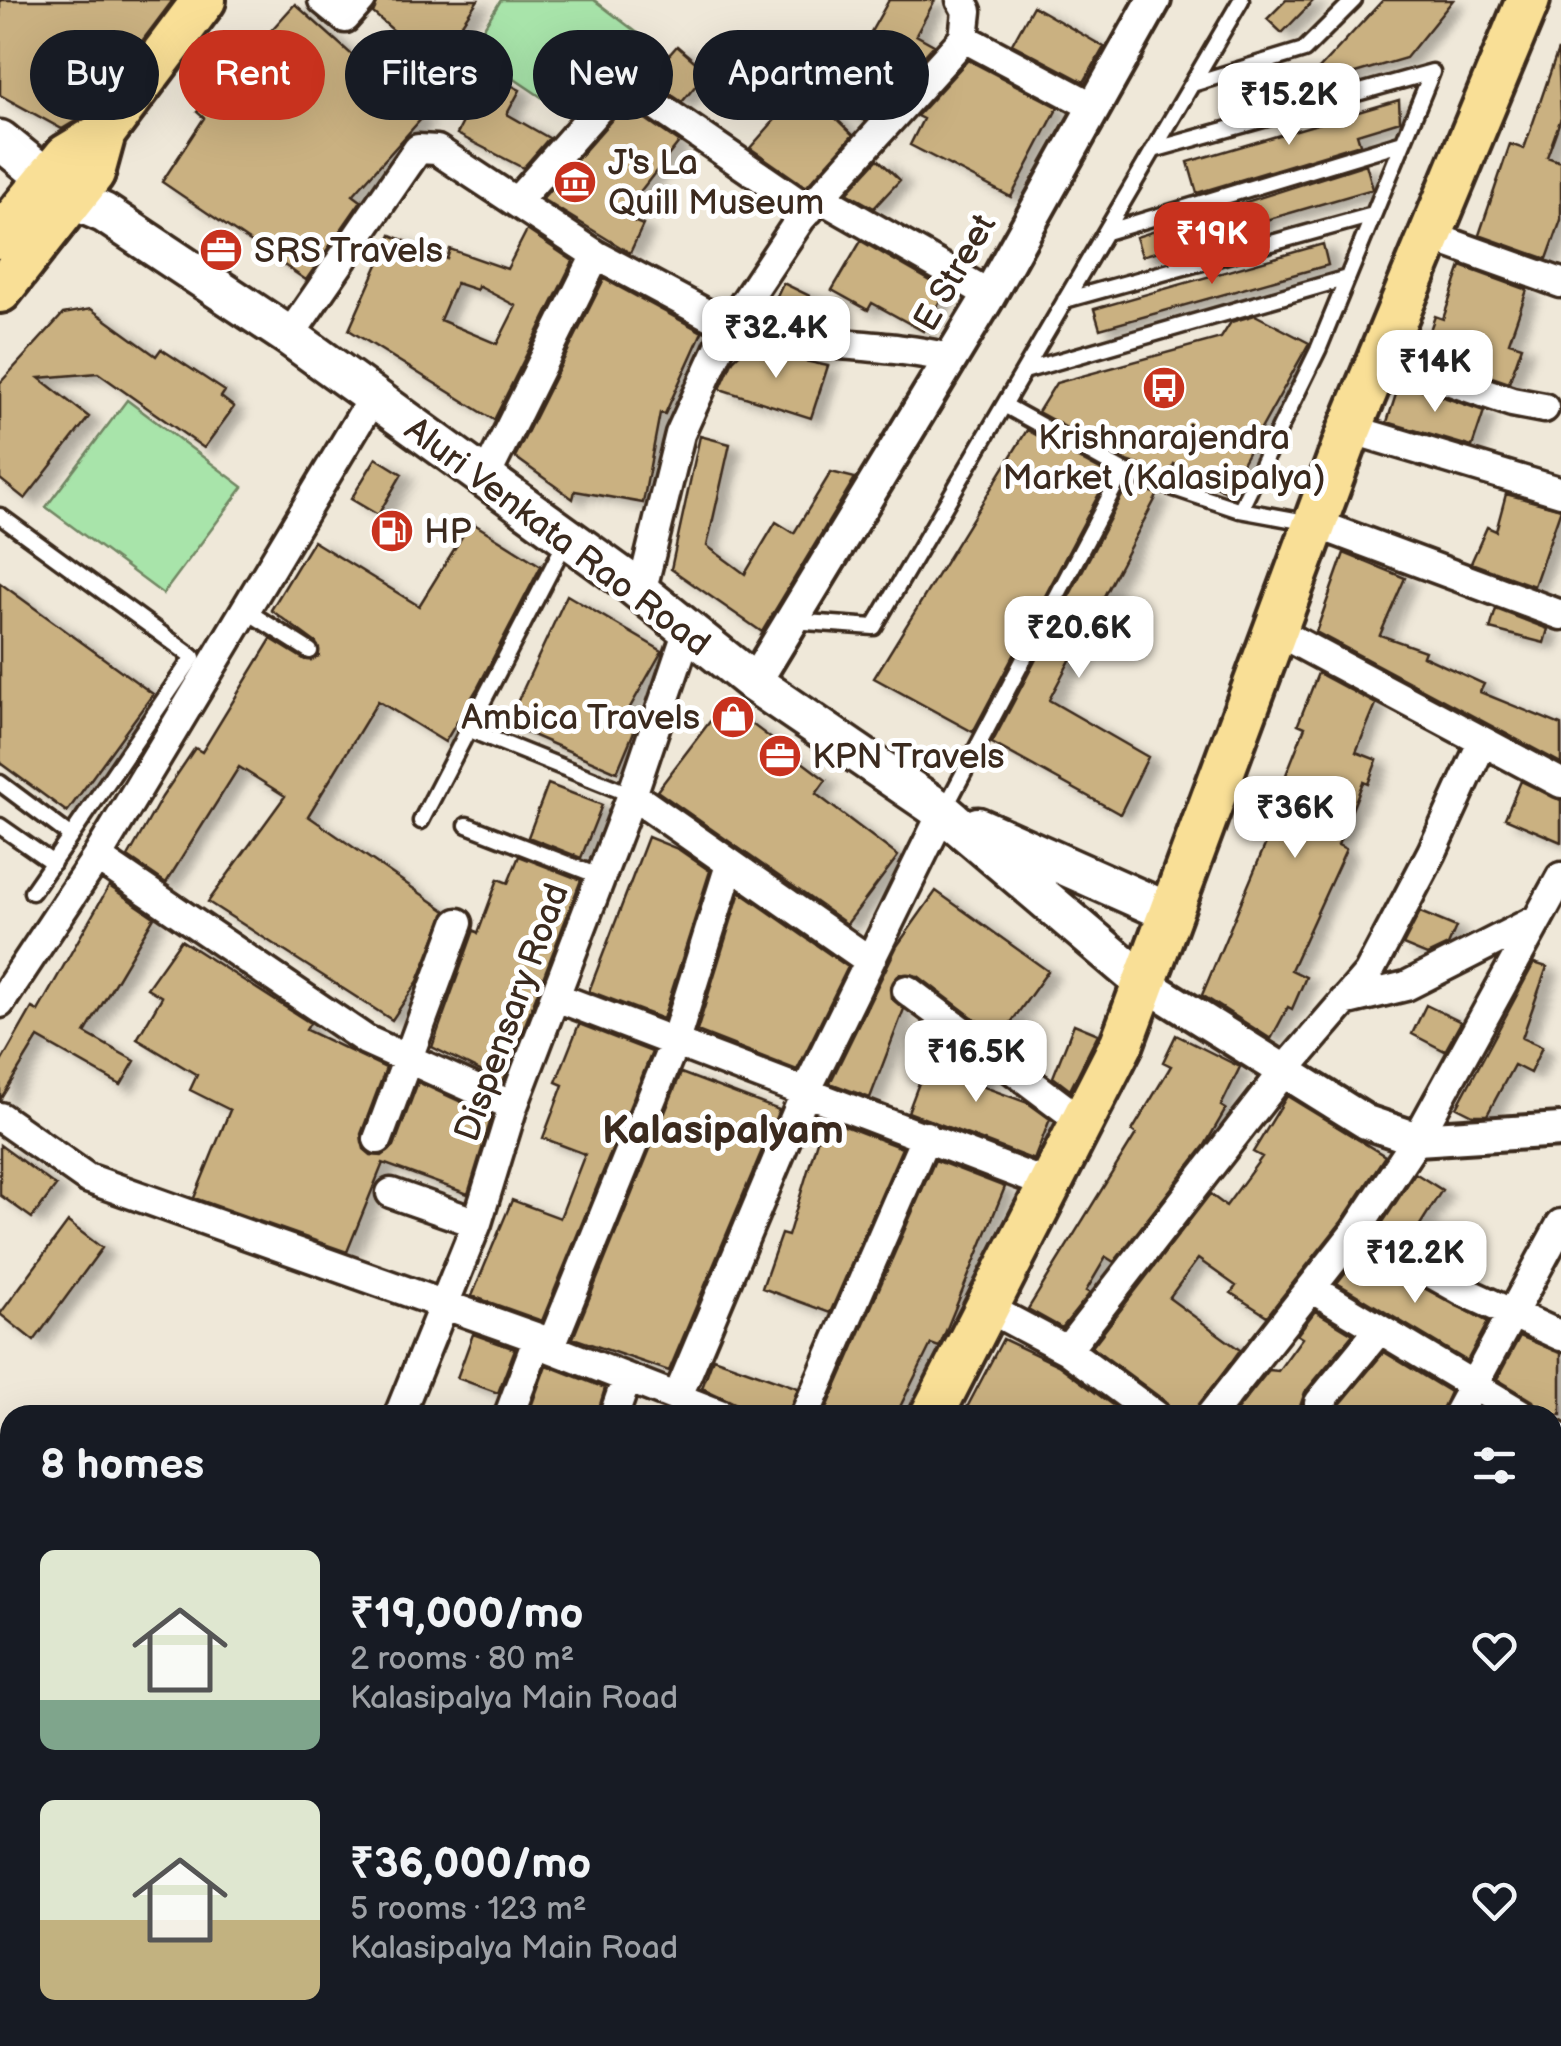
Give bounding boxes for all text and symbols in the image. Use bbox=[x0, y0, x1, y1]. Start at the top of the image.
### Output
chip: Buy bbox=[30, 30, 159, 120]
chip: Rent bbox=[179, 30, 325, 120]
chip: Filters bbox=[345, 30, 513, 120]
chip: New bbox=[533, 30, 673, 120]
chip: Apartment bbox=[693, 30, 929, 120]
pin: ₹15.2K bbox=[1208, 63, 1370, 148]
text: ₹15.2K bbox=[1240, 76, 1338, 115]
place label: J's La Quill Museum bbox=[608, 142, 824, 225]
museum icon: J's La Quill Museum bbox=[552, 159, 598, 205]
pin: ₹19K bbox=[1153, 202, 1271, 287]
street label: E Street bbox=[905, 206, 1006, 339]
text: ₹19K bbox=[1176, 215, 1248, 254]
office icon: SRS Travels bbox=[198, 227, 244, 273]
place label: SRS Travels bbox=[254, 230, 443, 273]
pin: ₹32.4K bbox=[695, 296, 857, 381]
text: ₹32.4K bbox=[724, 309, 828, 348]
pin: ₹14K bbox=[1376, 330, 1494, 415]
text: ₹14K bbox=[1399, 343, 1471, 382]
bus stop icon: Krishnarajendra Market (Kalasipalya) bbox=[1141, 365, 1187, 411]
street label: Aluri Venkata Rao Road bbox=[396, 408, 718, 666]
place label: Krishnarajendra Market (Kalasipalya) bbox=[1002, 417, 1326, 500]
fuel station icon: HP bbox=[369, 508, 415, 554]
place label: HP bbox=[424, 511, 472, 554]
pin: ₹20.6K bbox=[998, 596, 1160, 681]
text: ₹20.6K bbox=[1026, 609, 1132, 648]
shop icon: Ambica Travels bbox=[710, 694, 756, 740]
place label: Ambica Travels bbox=[461, 697, 700, 740]
office icon: KPN Travels bbox=[757, 733, 803, 779]
place label: KPN Travels bbox=[812, 736, 1005, 779]
pin: ₹36K bbox=[1236, 776, 1354, 861]
text: ₹36K bbox=[1256, 789, 1334, 828]
street label: Dispensary Road bbox=[446, 878, 579, 1147]
pin: ₹16.5K bbox=[895, 1020, 1057, 1105]
text: ₹16.5K bbox=[927, 1033, 1025, 1072]
district label: Kalasipalyam bbox=[602, 1107, 844, 1155]
pin: ₹12.2K bbox=[1334, 1221, 1496, 1306]
text: ₹12.2K bbox=[1366, 1234, 1464, 1273]
icon: filters bbox=[1467, 1438, 1522, 1493]
text: 8 homes bbox=[40, 1440, 204, 1491]
text: ₹19,000/mo bbox=[350, 1589, 584, 1640]
icon: home bbox=[120, 1590, 240, 1710]
icon: heart bbox=[1467, 1623, 1522, 1678]
text: 2 rooms · 80 m² bbox=[350, 1640, 574, 1679]
text: Kalasipalya Main Road bbox=[350, 1679, 678, 1718]
text: ₹36,000/mo bbox=[350, 1839, 591, 1890]
icon: home bbox=[120, 1840, 240, 1960]
icon: heart bbox=[1467, 1873, 1522, 1928]
text: 5 rooms · 123 m² bbox=[350, 1890, 587, 1929]
text: Kalasipalya Main Road bbox=[350, 1929, 678, 1968]

